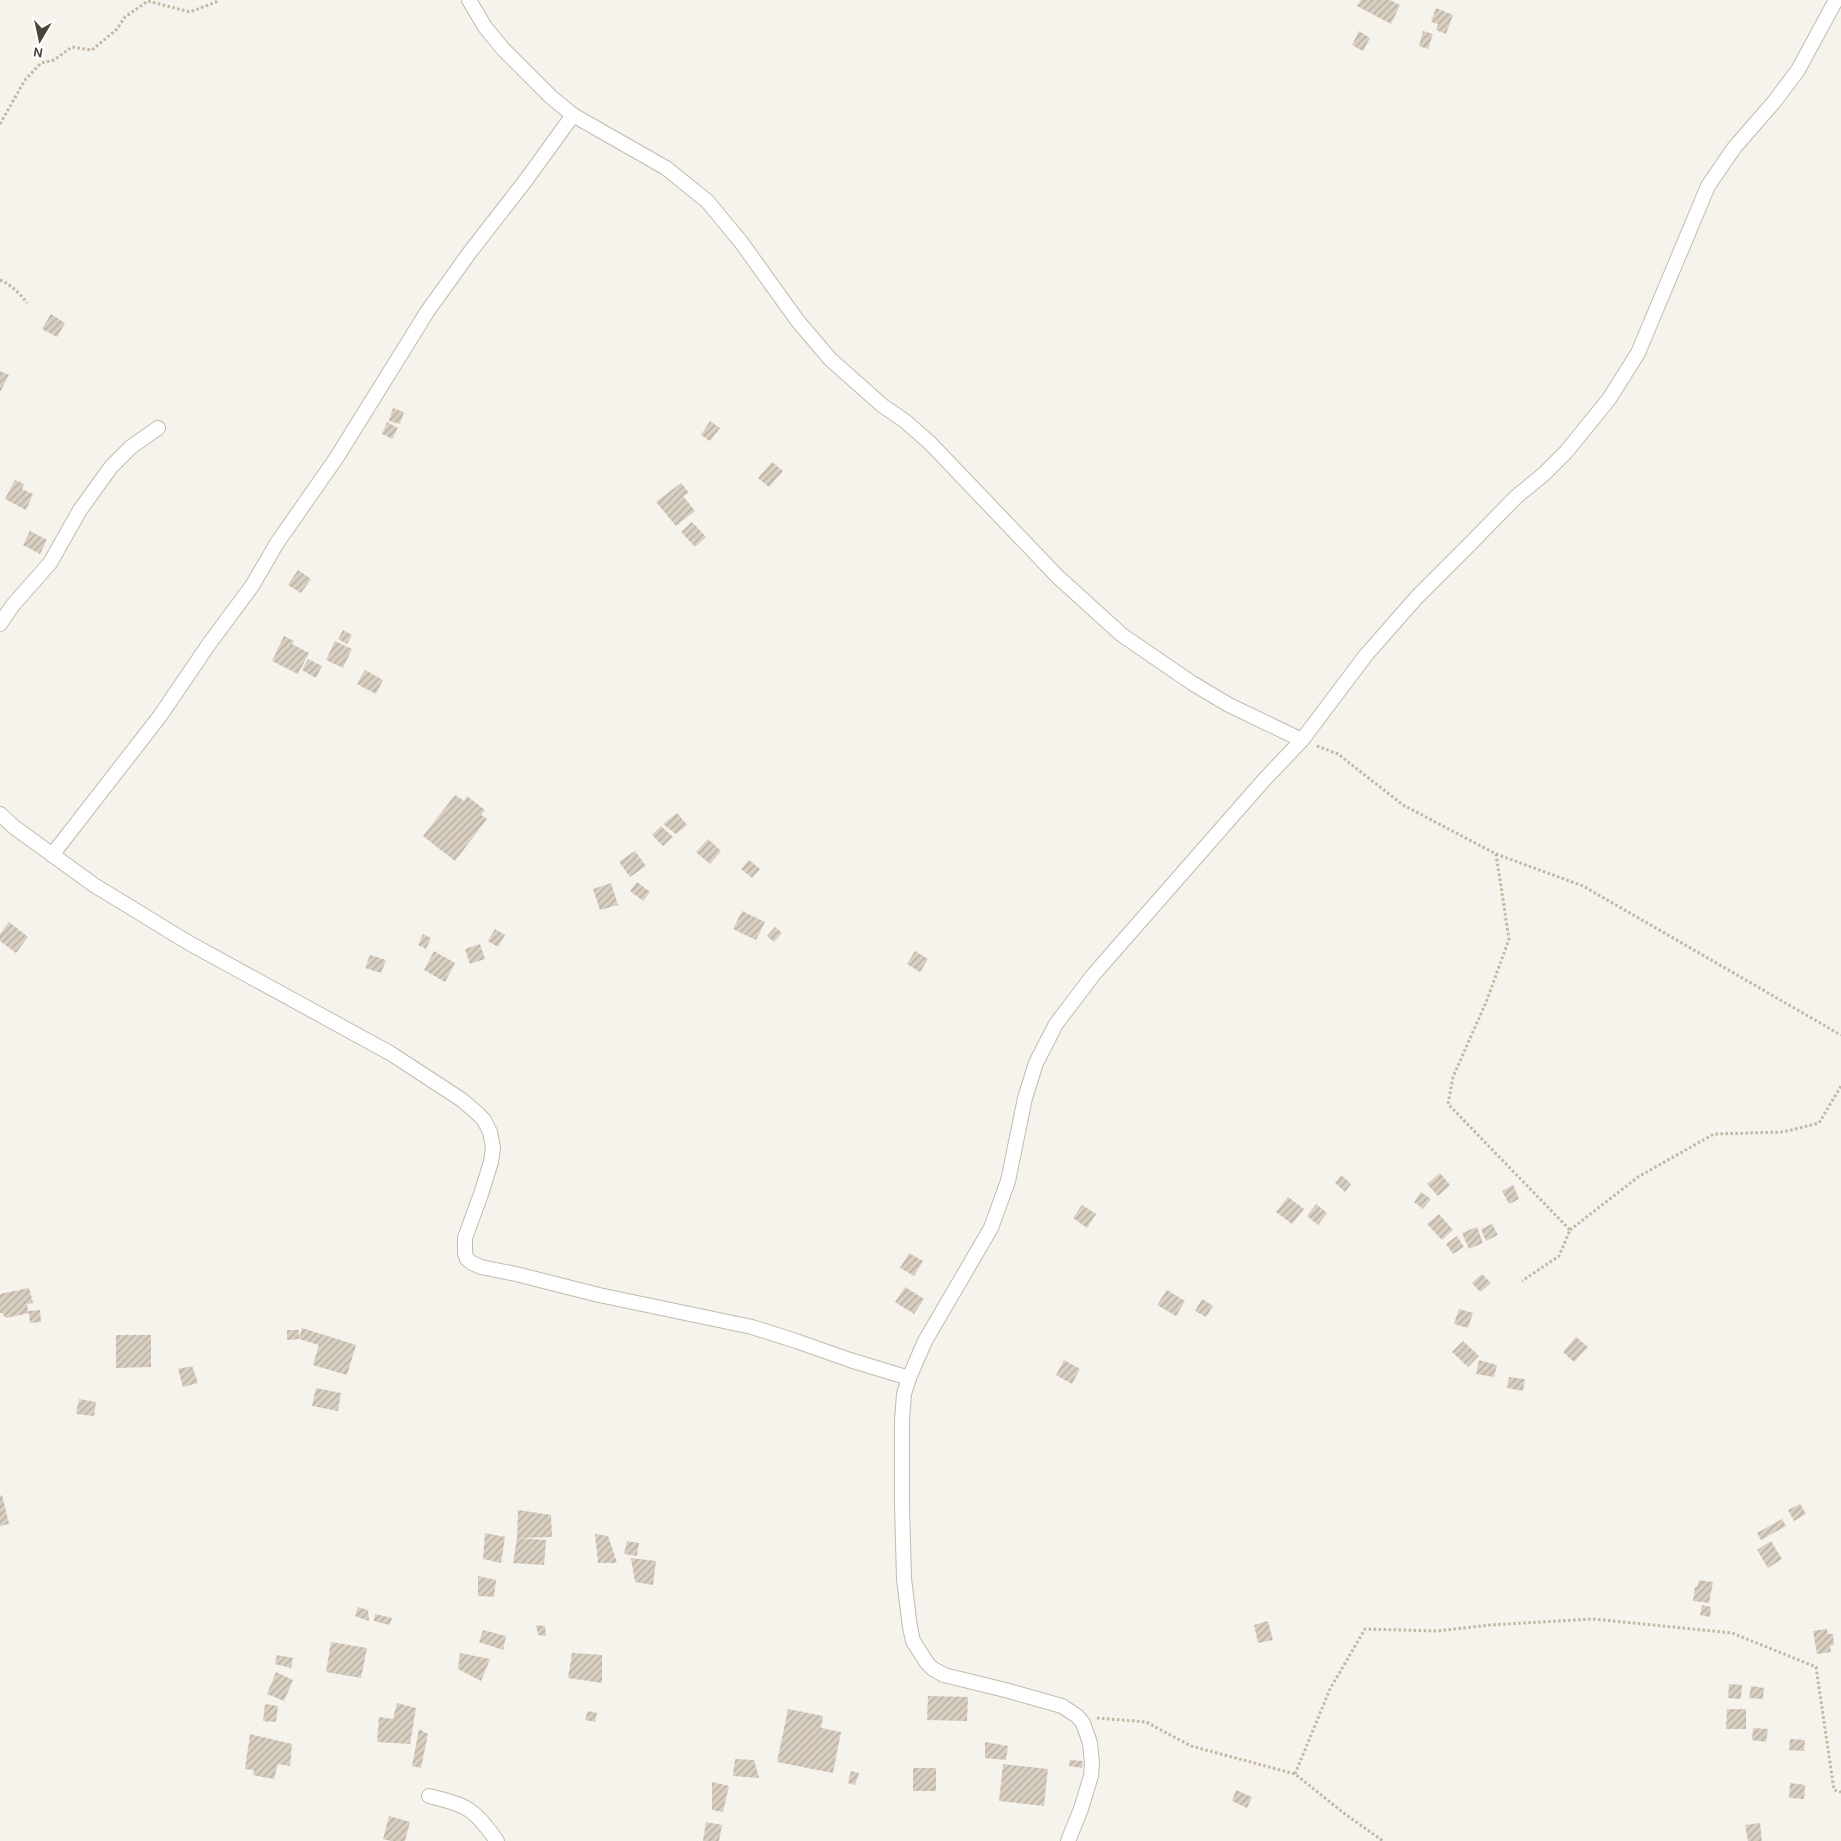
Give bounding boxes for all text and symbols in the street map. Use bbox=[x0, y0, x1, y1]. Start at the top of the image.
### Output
north arrow bbox=[15, 15, 65, 65]
text: N bbox=[32, 43, 44, 62]

